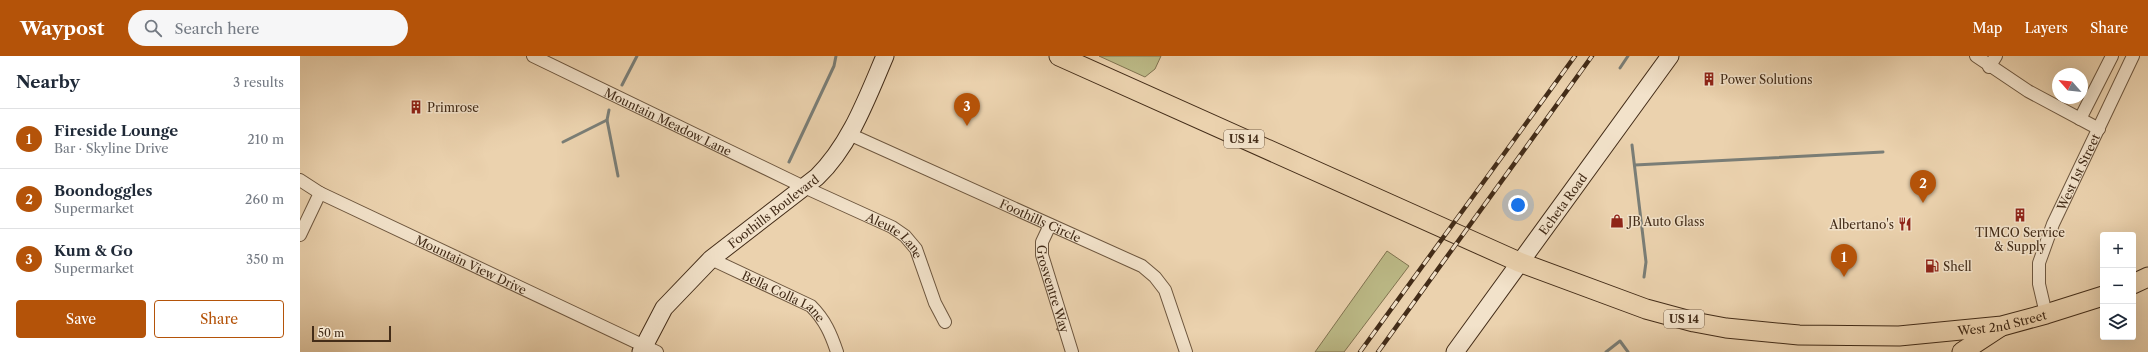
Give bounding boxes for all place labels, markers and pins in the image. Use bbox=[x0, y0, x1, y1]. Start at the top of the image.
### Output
building icon: Power Solutions bbox=[1701, 71, 1717, 87]
place label: Power Solutions bbox=[1720, 72, 1813, 87]
pin: 3 bbox=[954, 93, 980, 126]
building icon: Primrose bbox=[408, 99, 424, 115]
place label: Primrose bbox=[427, 100, 479, 115]
pin: 2 bbox=[1910, 170, 1936, 203]
building icon: TIMCO Service & Supply bbox=[2012, 207, 2028, 223]
shop icon: JB Auto Glass bbox=[1609, 213, 1625, 229]
place label: JB Auto Glass bbox=[1626, 214, 1704, 229]
restaurant icon: Albertano's bbox=[1897, 216, 1913, 232]
place label: Albertano's bbox=[1829, 217, 1894, 232]
place label: TIMCO Service & Supply bbox=[1975, 225, 2065, 254]
pin: 1 bbox=[1831, 244, 1857, 277]
fuel station icon: Shell bbox=[1924, 258, 1940, 274]
place label: Shell bbox=[1943, 259, 1972, 274]

